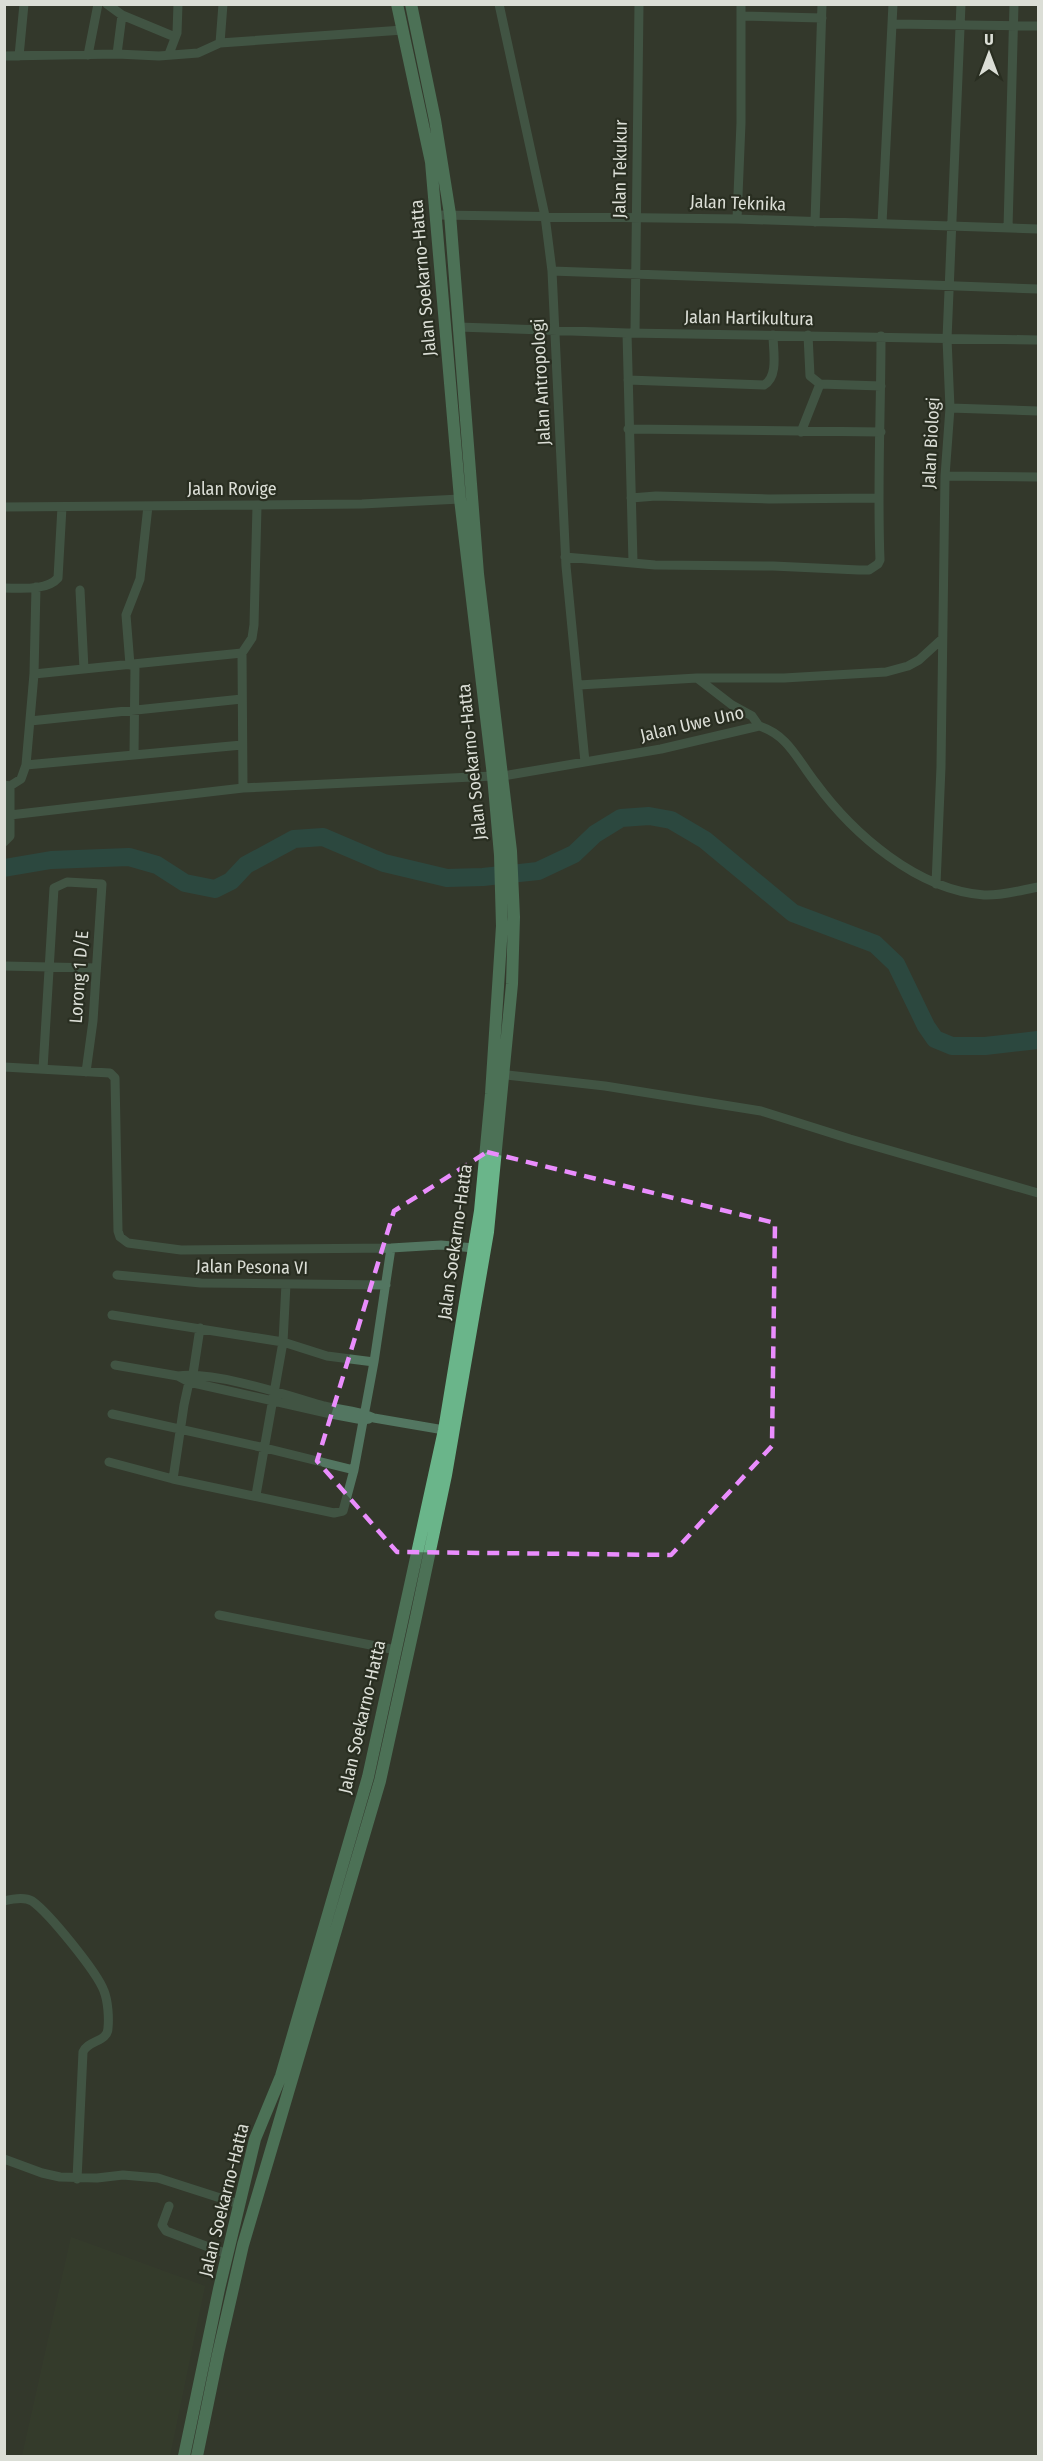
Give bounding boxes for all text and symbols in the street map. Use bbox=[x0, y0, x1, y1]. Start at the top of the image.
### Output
north arrow bbox=[959, 24, 1019, 84]
text: U bbox=[984, 30, 994, 49]
street label: Jalan Tekukur bbox=[608, 119, 632, 218]
street label: Jalan Teknika bbox=[689, 190, 787, 216]
street label: Jalan Soekarno-Hatta bbox=[405, 199, 441, 357]
street label: Jalan Hartikultura bbox=[684, 306, 814, 330]
street label: Jalan Antropologi bbox=[527, 318, 555, 446]
street label: Jalan Biologi bbox=[918, 397, 944, 489]
street label: Jalan Rovige bbox=[187, 478, 277, 500]
street label: Jalan Soekarno-Hatta bbox=[453, 683, 491, 841]
street label: Jalan Uwe Uno bbox=[638, 701, 746, 747]
street label: Lorong 1 D/E bbox=[65, 930, 93, 1024]
street label: Jalan Soekarno-Hatta bbox=[433, 1163, 477, 1321]
street label: Jalan Pesona VI bbox=[196, 1255, 308, 1279]
street label: Jalan Soekarno-Hatta bbox=[334, 1638, 390, 1796]
street label: Jalan Soekarno-Hatta bbox=[194, 2121, 254, 2279]

